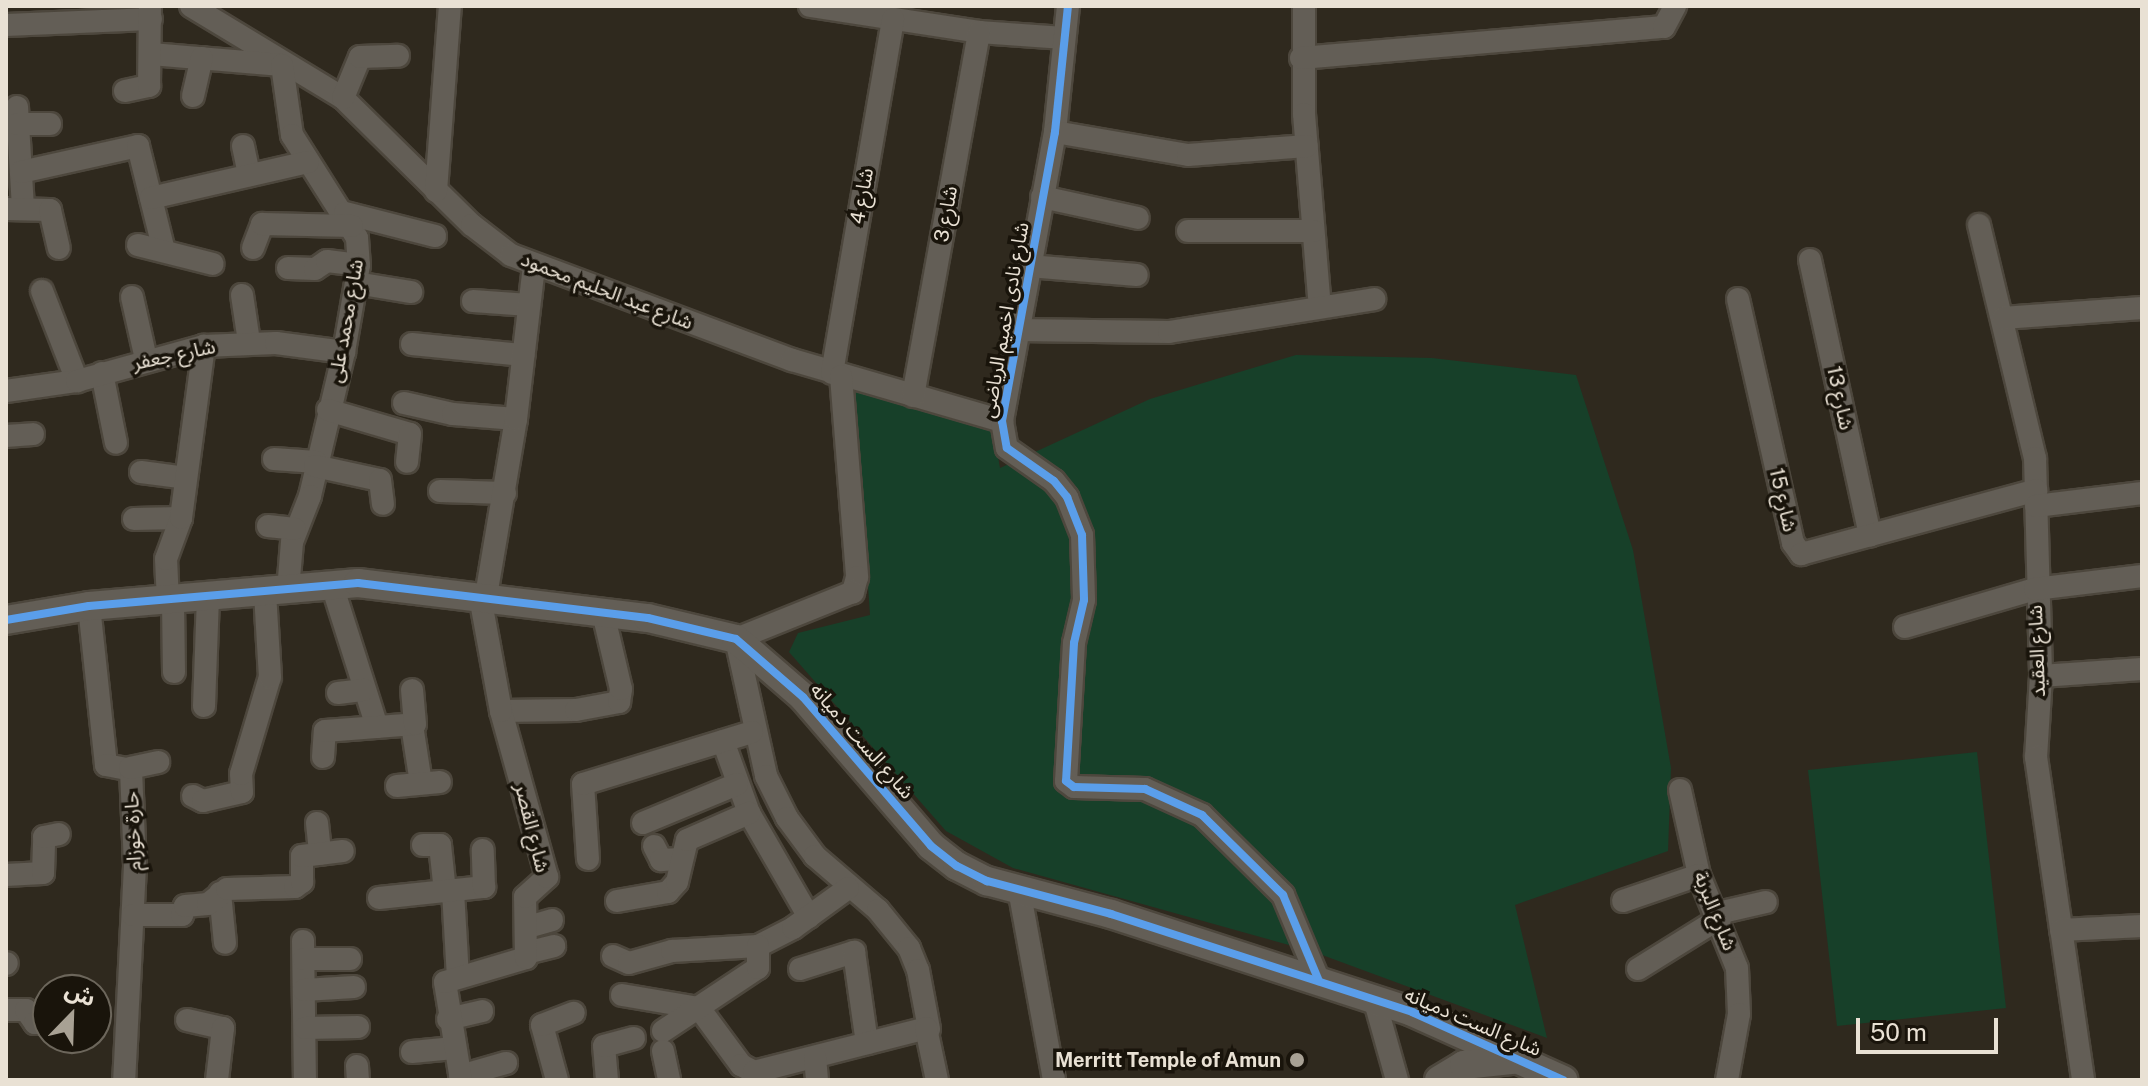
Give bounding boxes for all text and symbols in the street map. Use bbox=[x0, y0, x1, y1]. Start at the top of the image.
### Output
street label: شارع 4 bbox=[845, 166, 879, 226]
street label: شارع 3 bbox=[929, 184, 963, 244]
street label: شارع نادى اخميم الرياضى bbox=[976, 220, 1034, 420]
street label: شارع عبد الحليم محمود bbox=[518, 247, 696, 335]
street label: شارع محمد على bbox=[323, 257, 369, 385]
street label: شارع جعفر bbox=[130, 335, 218, 375]
street label: شارع 13 bbox=[1822, 364, 1858, 432]
street label: شارع 15 bbox=[1764, 466, 1802, 534]
street label: شارع العقيد bbox=[2023, 604, 2051, 698]
street label: شارع الست دميانه bbox=[805, 678, 919, 804]
street label: شارع القصر bbox=[509, 781, 555, 875]
street label: حارة خوزام bbox=[120, 791, 146, 871]
street label: شارع البربة bbox=[1688, 868, 1742, 954]
north arrow bbox=[32, 974, 112, 1054]
text: ش bbox=[62, 976, 100, 1012]
street label: شارع الست دميانه bbox=[1401, 982, 1545, 1062]
scale bar bbox=[1860, 1002, 2002, 1052]
text: 50 m bbox=[1870, 1018, 1927, 1046]
place label: Merritt Temple of Amun bbox=[1055, 1048, 1281, 1072]
marker: Merritt Temple of Amun bbox=[1288, 1051, 1306, 1069]

